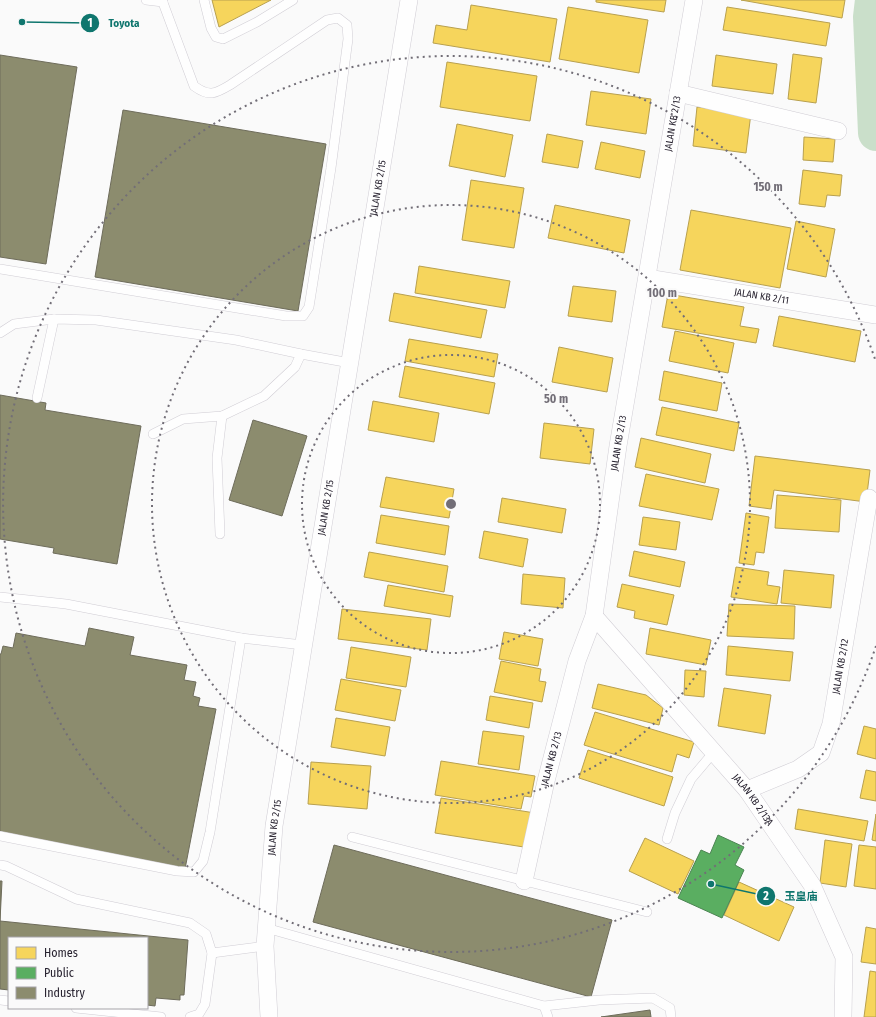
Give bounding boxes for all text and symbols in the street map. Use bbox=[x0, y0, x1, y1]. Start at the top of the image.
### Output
callout: Toyota bbox=[80, 11, 147, 34]
text: 1 bbox=[87, 16, 93, 30]
text: Toyota bbox=[109, 17, 140, 30]
street label: JALAN KB 2/13 bbox=[662, 95, 684, 152]
street label: JALAN KB 2/15 bbox=[368, 159, 389, 217]
text: 150 m bbox=[753, 180, 783, 194]
text: 100 m bbox=[647, 286, 677, 300]
street label: JALAN KB 2/11 bbox=[733, 286, 790, 307]
text: 50 m bbox=[544, 392, 568, 406]
street label: JALAN KB 2/13 bbox=[609, 414, 629, 472]
street label: JALAN KB 2/15 bbox=[316, 479, 337, 536]
centre of rings bbox=[444, 497, 458, 511]
street label: JALAN KB 2/12 bbox=[830, 637, 851, 695]
street label: JALAN KB 2/13 bbox=[539, 730, 565, 788]
street label: JALAN KB 2/13A bbox=[730, 771, 776, 829]
street label: JALAN KB 2/15 bbox=[266, 798, 284, 856]
callout: 玉皇庙 bbox=[756, 884, 825, 907]
text: 2 bbox=[762, 889, 769, 903]
text: 玉皇庙 bbox=[785, 890, 818, 903]
legend bbox=[8, 937, 148, 1009]
text: Homes bbox=[44, 946, 78, 960]
text: Public bbox=[44, 966, 74, 980]
text: Industry bbox=[44, 986, 85, 1000]

